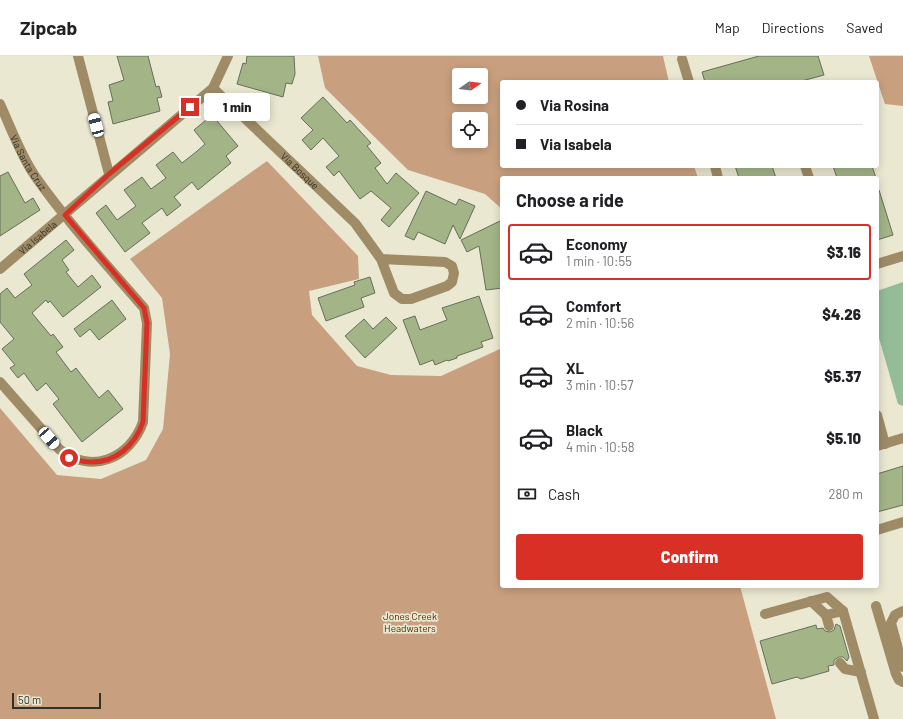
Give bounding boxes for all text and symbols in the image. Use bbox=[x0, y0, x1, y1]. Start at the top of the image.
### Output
text: Zipcab bbox=[20, 16, 77, 39]
text: Map bbox=[715, 19, 740, 36]
text: Directions bbox=[762, 19, 824, 36]
text: Saved bbox=[846, 19, 883, 36]
north arrow bbox=[452, 68, 488, 104]
map controls bbox=[452, 68, 488, 148]
callout: 1 min bbox=[204, 93, 270, 121]
text: Via Rosina bbox=[540, 96, 609, 114]
route end bbox=[181, 98, 199, 116]
text: 1 min bbox=[223, 99, 251, 115]
car bbox=[87, 112, 105, 138]
button: locate bbox=[452, 112, 488, 148]
street label: Via Santa Cruz bbox=[8, 133, 49, 193]
text: Via Isabela bbox=[540, 135, 612, 153]
street label: Via Bosque bbox=[278, 150, 322, 192]
text: Choose a ride bbox=[516, 189, 624, 211]
street label: Via Isabela bbox=[16, 218, 59, 257]
icon: car bbox=[518, 234, 554, 270]
text: Economy bbox=[566, 235, 627, 253]
text: $3.16 bbox=[827, 243, 861, 261]
text: 1 min · 10:55 bbox=[566, 253, 632, 269]
icon: car bbox=[518, 296, 554, 332]
text: Comfort bbox=[566, 297, 621, 315]
text: $4.26 bbox=[822, 305, 861, 323]
text: 2 min · 10:56 bbox=[566, 315, 634, 331]
icon: car bbox=[518, 358, 554, 394]
text: XL bbox=[566, 359, 584, 377]
text: $5.37 bbox=[824, 367, 861, 385]
text: 3 min · 10:57 bbox=[566, 377, 633, 393]
icon: car bbox=[518, 420, 554, 456]
text: Black bbox=[566, 421, 603, 439]
car bbox=[37, 425, 61, 451]
text: $5.10 bbox=[826, 429, 861, 447]
text: 4 min · 10:58 bbox=[566, 439, 635, 455]
route start bbox=[60, 449, 78, 467]
icon: cash bbox=[516, 483, 538, 505]
text: Cash bbox=[548, 485, 580, 503]
text: 280 m bbox=[829, 486, 863, 502]
button: Confirm bbox=[516, 534, 863, 580]
park label: Jones Creek Headwaters bbox=[383, 610, 437, 634]
scale bar bbox=[12, 691, 101, 710]
text: 50 m bbox=[18, 693, 41, 706]

